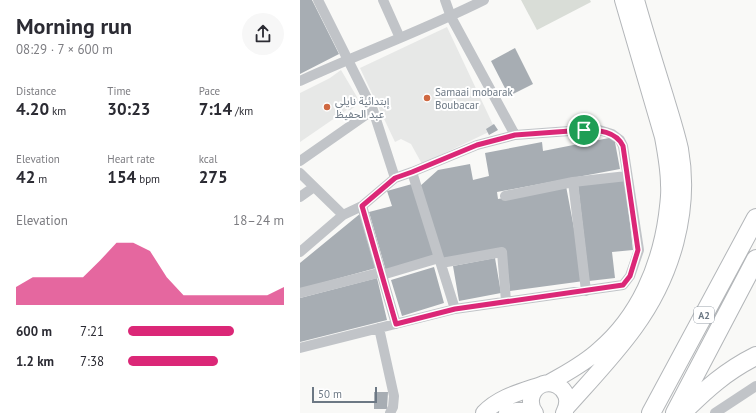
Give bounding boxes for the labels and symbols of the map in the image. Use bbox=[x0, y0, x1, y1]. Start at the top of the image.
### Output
place label: Samaai mobarak Boubacar bbox=[435, 85, 513, 112]
marker: Samaai mobarak Boubacar bbox=[422, 93, 432, 103]
place label: إبتدائية نايلي عبد الحفيظ bbox=[335, 94, 390, 121]
marker: إبتدائية نايلي عبد الحفيظ bbox=[322, 102, 332, 112]
pin bbox=[567, 113, 601, 147]
road number: A2 bbox=[694, 307, 714, 323]
scale bar bbox=[312, 385, 377, 404]

